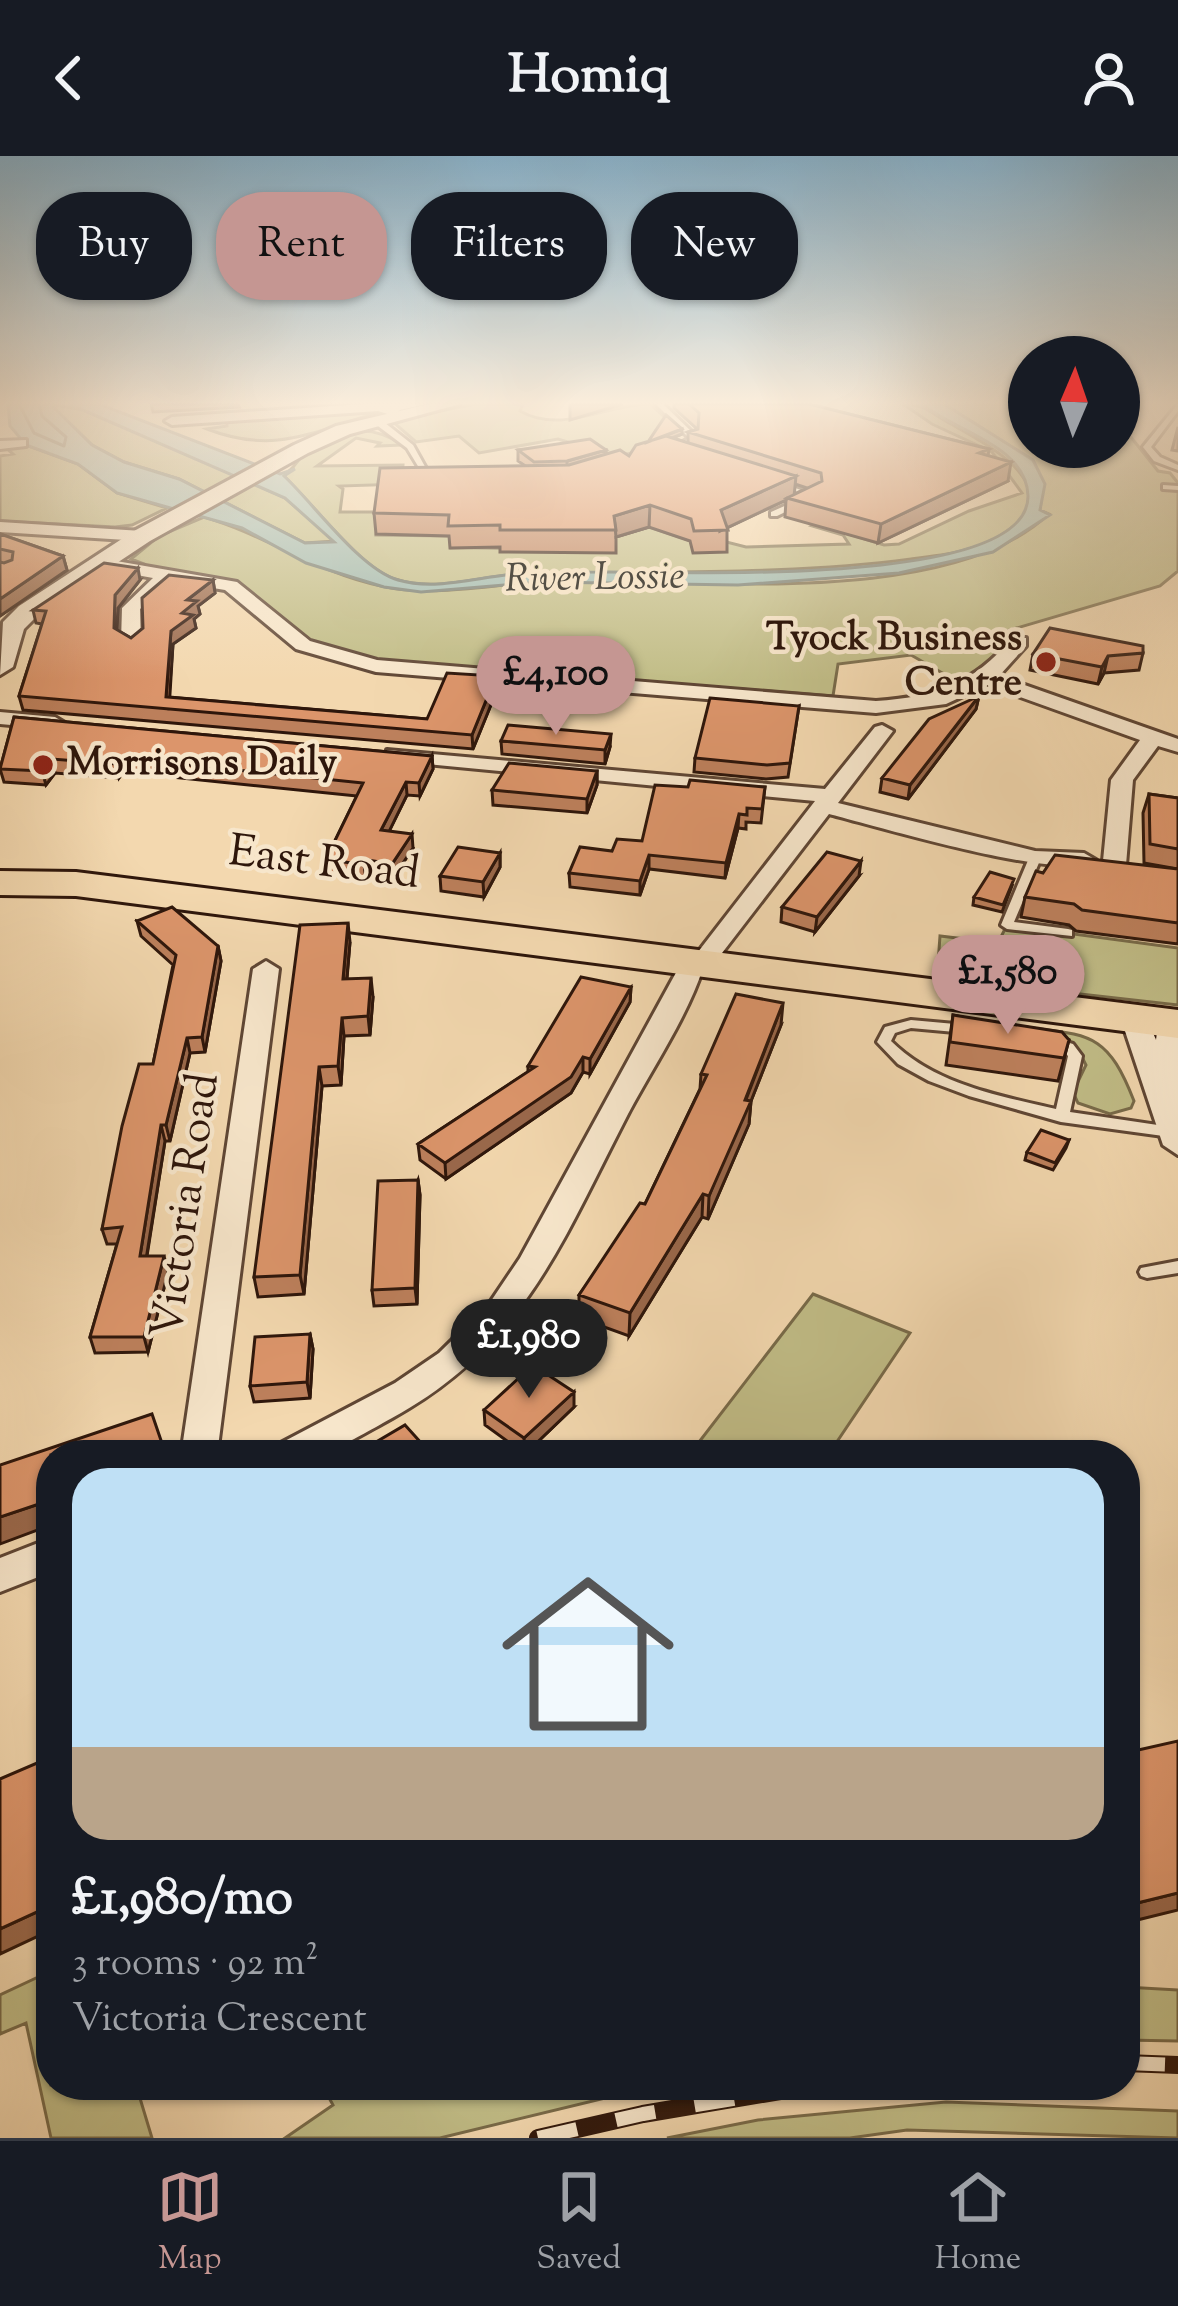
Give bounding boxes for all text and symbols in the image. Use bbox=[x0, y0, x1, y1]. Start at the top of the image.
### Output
text: Homiq bbox=[508, 39, 670, 117]
icon: back bbox=[36, 45, 102, 111]
icon: person bbox=[1076, 45, 1142, 111]
chip: Buy bbox=[36, 192, 192, 300]
chip: Rent bbox=[216, 192, 387, 300]
chip: Filters bbox=[411, 192, 607, 300]
chip: New bbox=[631, 192, 798, 300]
north arrow bbox=[1008, 336, 1140, 468]
map controls bbox=[1008, 336, 1140, 468]
water label: River Lossie bbox=[505, 550, 685, 610]
place label: Tyock Business Centre bbox=[766, 612, 1022, 713]
pin: £4,100 bbox=[458, 636, 654, 738]
text: £4,100 bbox=[503, 647, 609, 703]
marker: Tyock Business Centre bbox=[1033, 649, 1059, 675]
place label: Morrisons Daily bbox=[67, 737, 338, 793]
marker: Morrisons Daily bbox=[30, 752, 56, 778]
street label: East Road bbox=[225, 821, 423, 909]
pin: £1,580 bbox=[910, 935, 1106, 1037]
text: £1,580 bbox=[959, 946, 1057, 1002]
street label: Victoria Road bbox=[137, 1069, 239, 1343]
pin: £1,980 bbox=[431, 1299, 627, 1401]
text: £1,980 bbox=[477, 1310, 581, 1366]
icon: home bbox=[480, 1546, 696, 1762]
text: £1,980/mo bbox=[72, 1864, 293, 1937]
text: 3 rooms · 92 m² bbox=[72, 1937, 318, 1993]
text: Victoria Crescent bbox=[72, 1993, 367, 2049]
tab: Map bbox=[157, 2164, 223, 2284]
tab: Saved bbox=[536, 2164, 621, 2284]
tab: Home bbox=[935, 2164, 1021, 2284]

